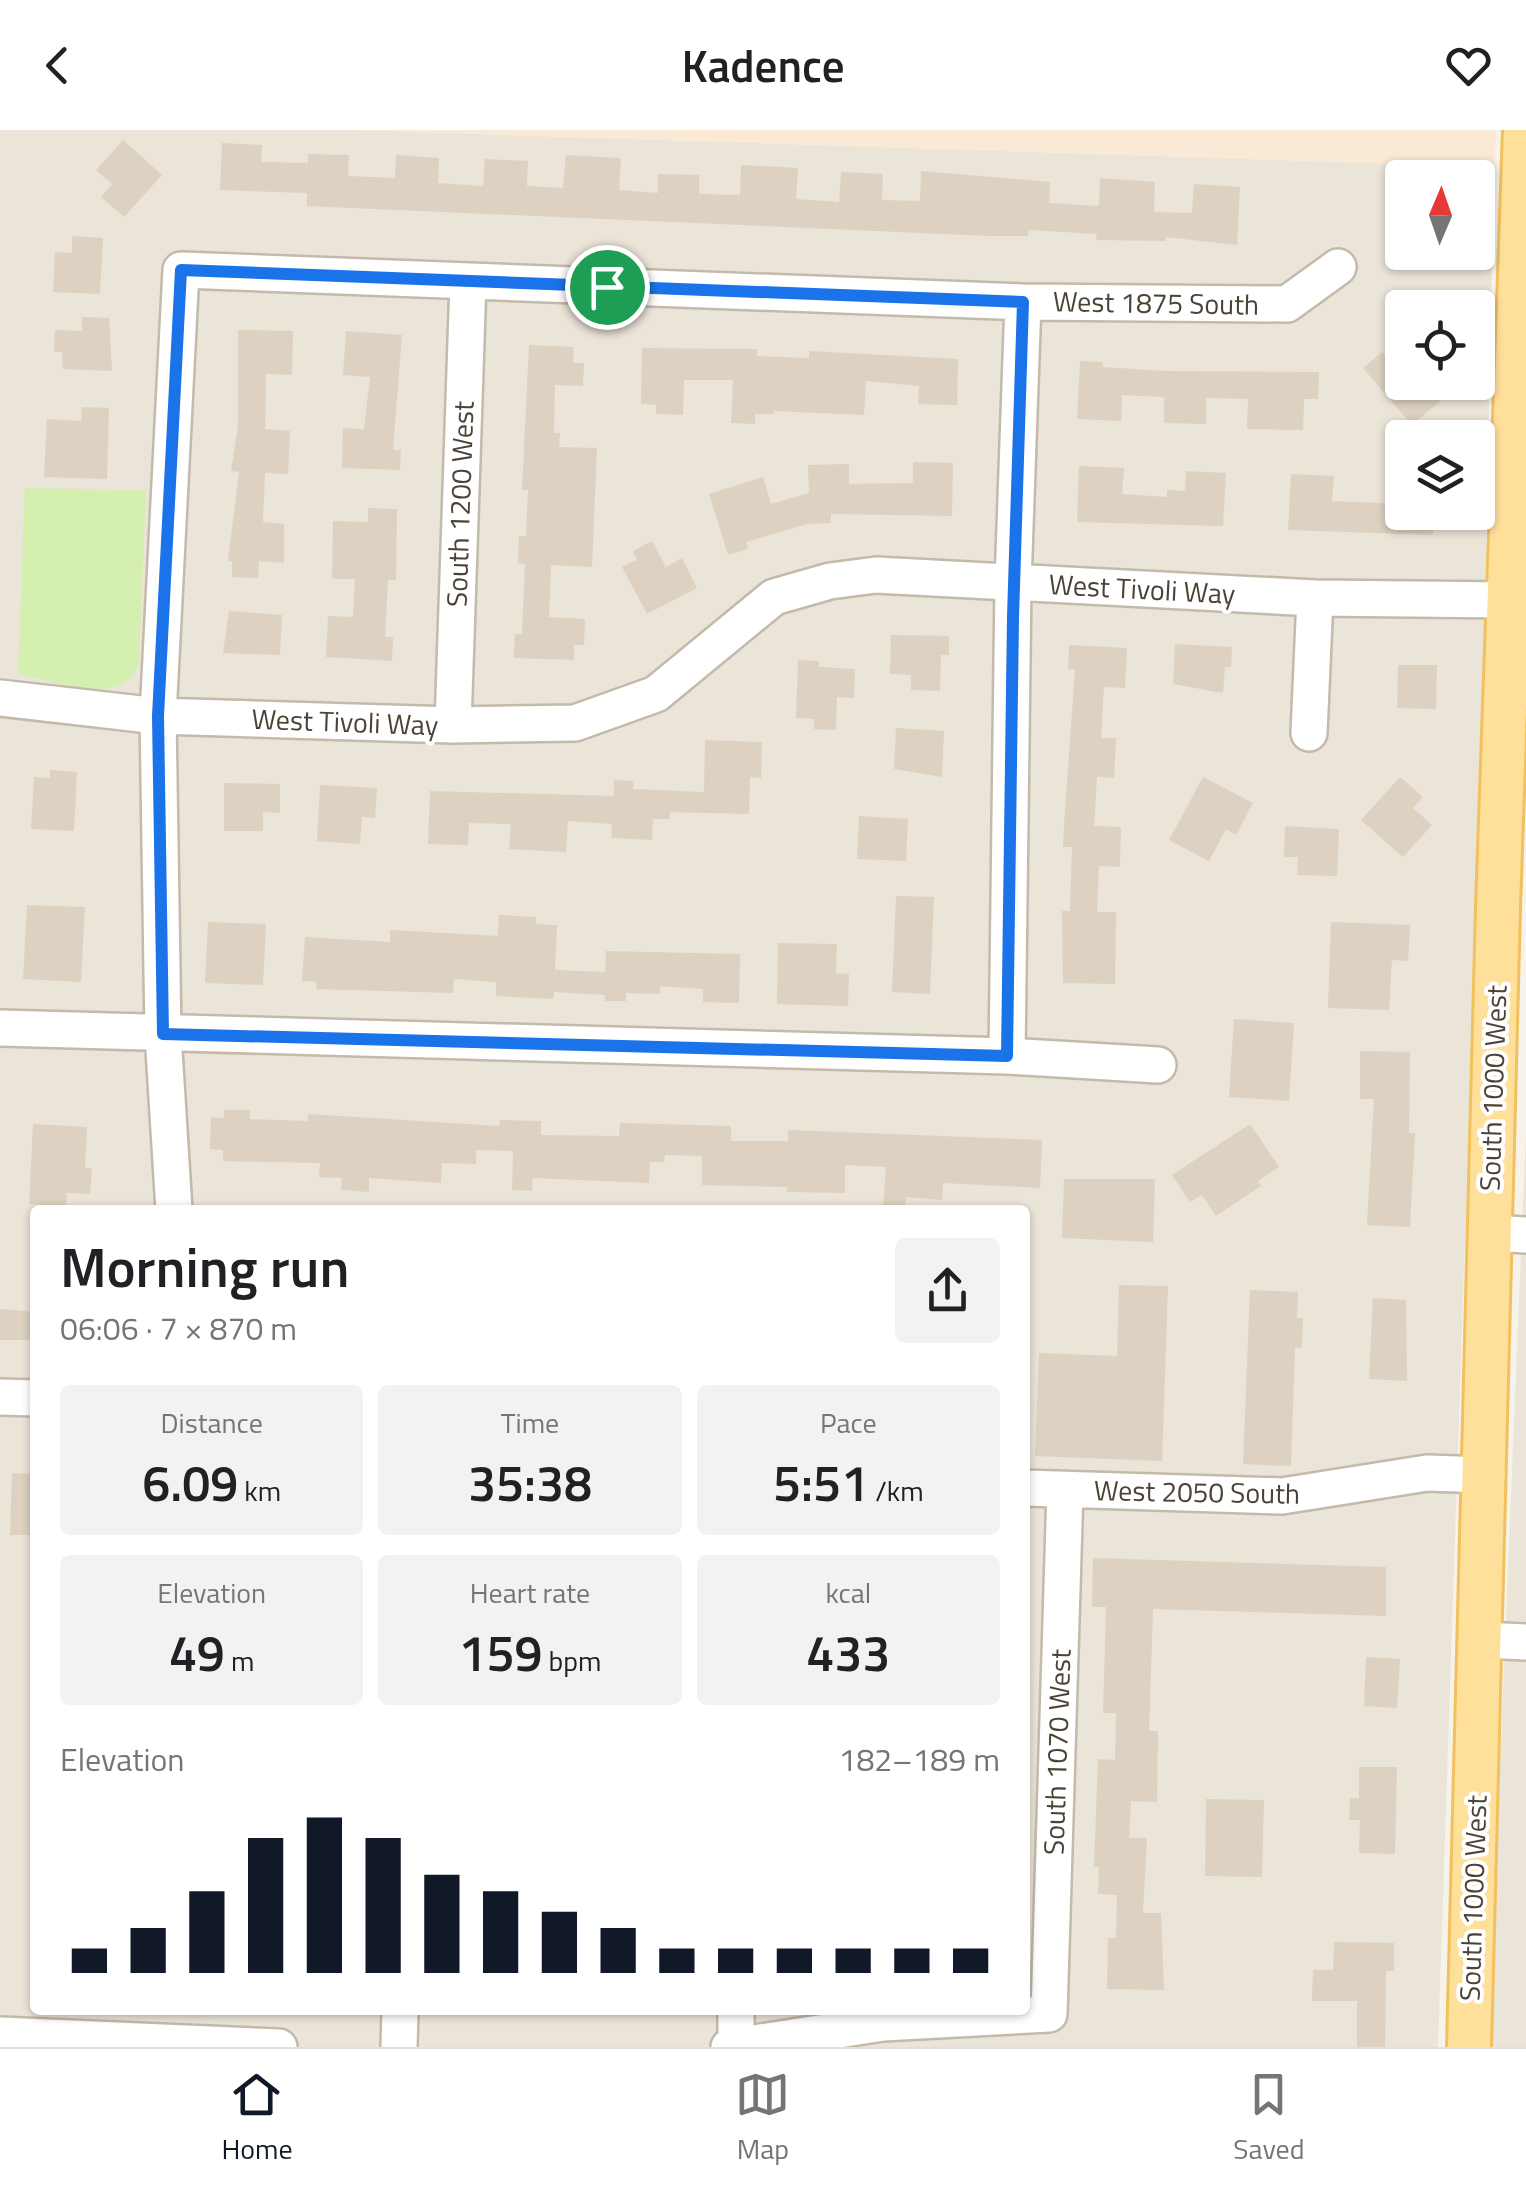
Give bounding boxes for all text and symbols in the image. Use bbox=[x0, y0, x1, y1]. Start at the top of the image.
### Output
text: Kadence bbox=[681, 31, 845, 99]
icon: back bbox=[30, 38, 85, 93]
icon: heart bbox=[1441, 38, 1496, 93]
north arrow bbox=[1385, 160, 1495, 270]
map controls bbox=[1385, 160, 1495, 530]
pin bbox=[565, 245, 650, 330]
icon: arrive bbox=[580, 260, 635, 315]
street label: West 1875 South bbox=[1053, 279, 1259, 326]
button: locate bbox=[1385, 290, 1495, 400]
street label: South 1200 West bbox=[434, 400, 485, 608]
button: layers bbox=[1385, 420, 1495, 530]
street label: West Tivoli Way bbox=[1048, 562, 1236, 615]
street label: West Tivoli Way bbox=[251, 697, 439, 746]
street label: South 1000 West bbox=[1467, 984, 1518, 1192]
text: Morning run bbox=[60, 1225, 349, 1308]
button: share bbox=[895, 1238, 1000, 1343]
text: 06:06 · 7 × 870 m bbox=[60, 1304, 297, 1352]
text: Distance bbox=[161, 1401, 263, 1444]
text: Time bbox=[501, 1401, 559, 1444]
text: Pace bbox=[820, 1401, 877, 1444]
text: 6.09 bbox=[142, 1444, 238, 1520]
text: 35:38 bbox=[468, 1444, 592, 1520]
text: 5:51 bbox=[773, 1444, 869, 1520]
street label: West 2050 South bbox=[1094, 1468, 1300, 1515]
text: km bbox=[238, 1469, 281, 1512]
text: /km bbox=[869, 1469, 924, 1512]
text: Elevation bbox=[157, 1571, 266, 1614]
text: Heart rate bbox=[470, 1571, 590, 1614]
text: kcal bbox=[825, 1571, 871, 1614]
text: 49 bbox=[169, 1614, 225, 1690]
text: 159 bbox=[458, 1614, 542, 1690]
text: 433 bbox=[806, 1614, 890, 1690]
text: m bbox=[225, 1639, 254, 1682]
text: bpm bbox=[542, 1639, 602, 1682]
street label: South 1070 West bbox=[1031, 1648, 1082, 1856]
text: Elevation bbox=[60, 1735, 184, 1783]
text: 182–189 m bbox=[838, 1735, 1000, 1783]
street label: South 1000 West bbox=[1447, 1794, 1498, 2002]
tab: Home bbox=[221, 2067, 293, 2170]
tab: Map bbox=[735, 2067, 790, 2170]
tab: Saved bbox=[1233, 2067, 1305, 2170]

